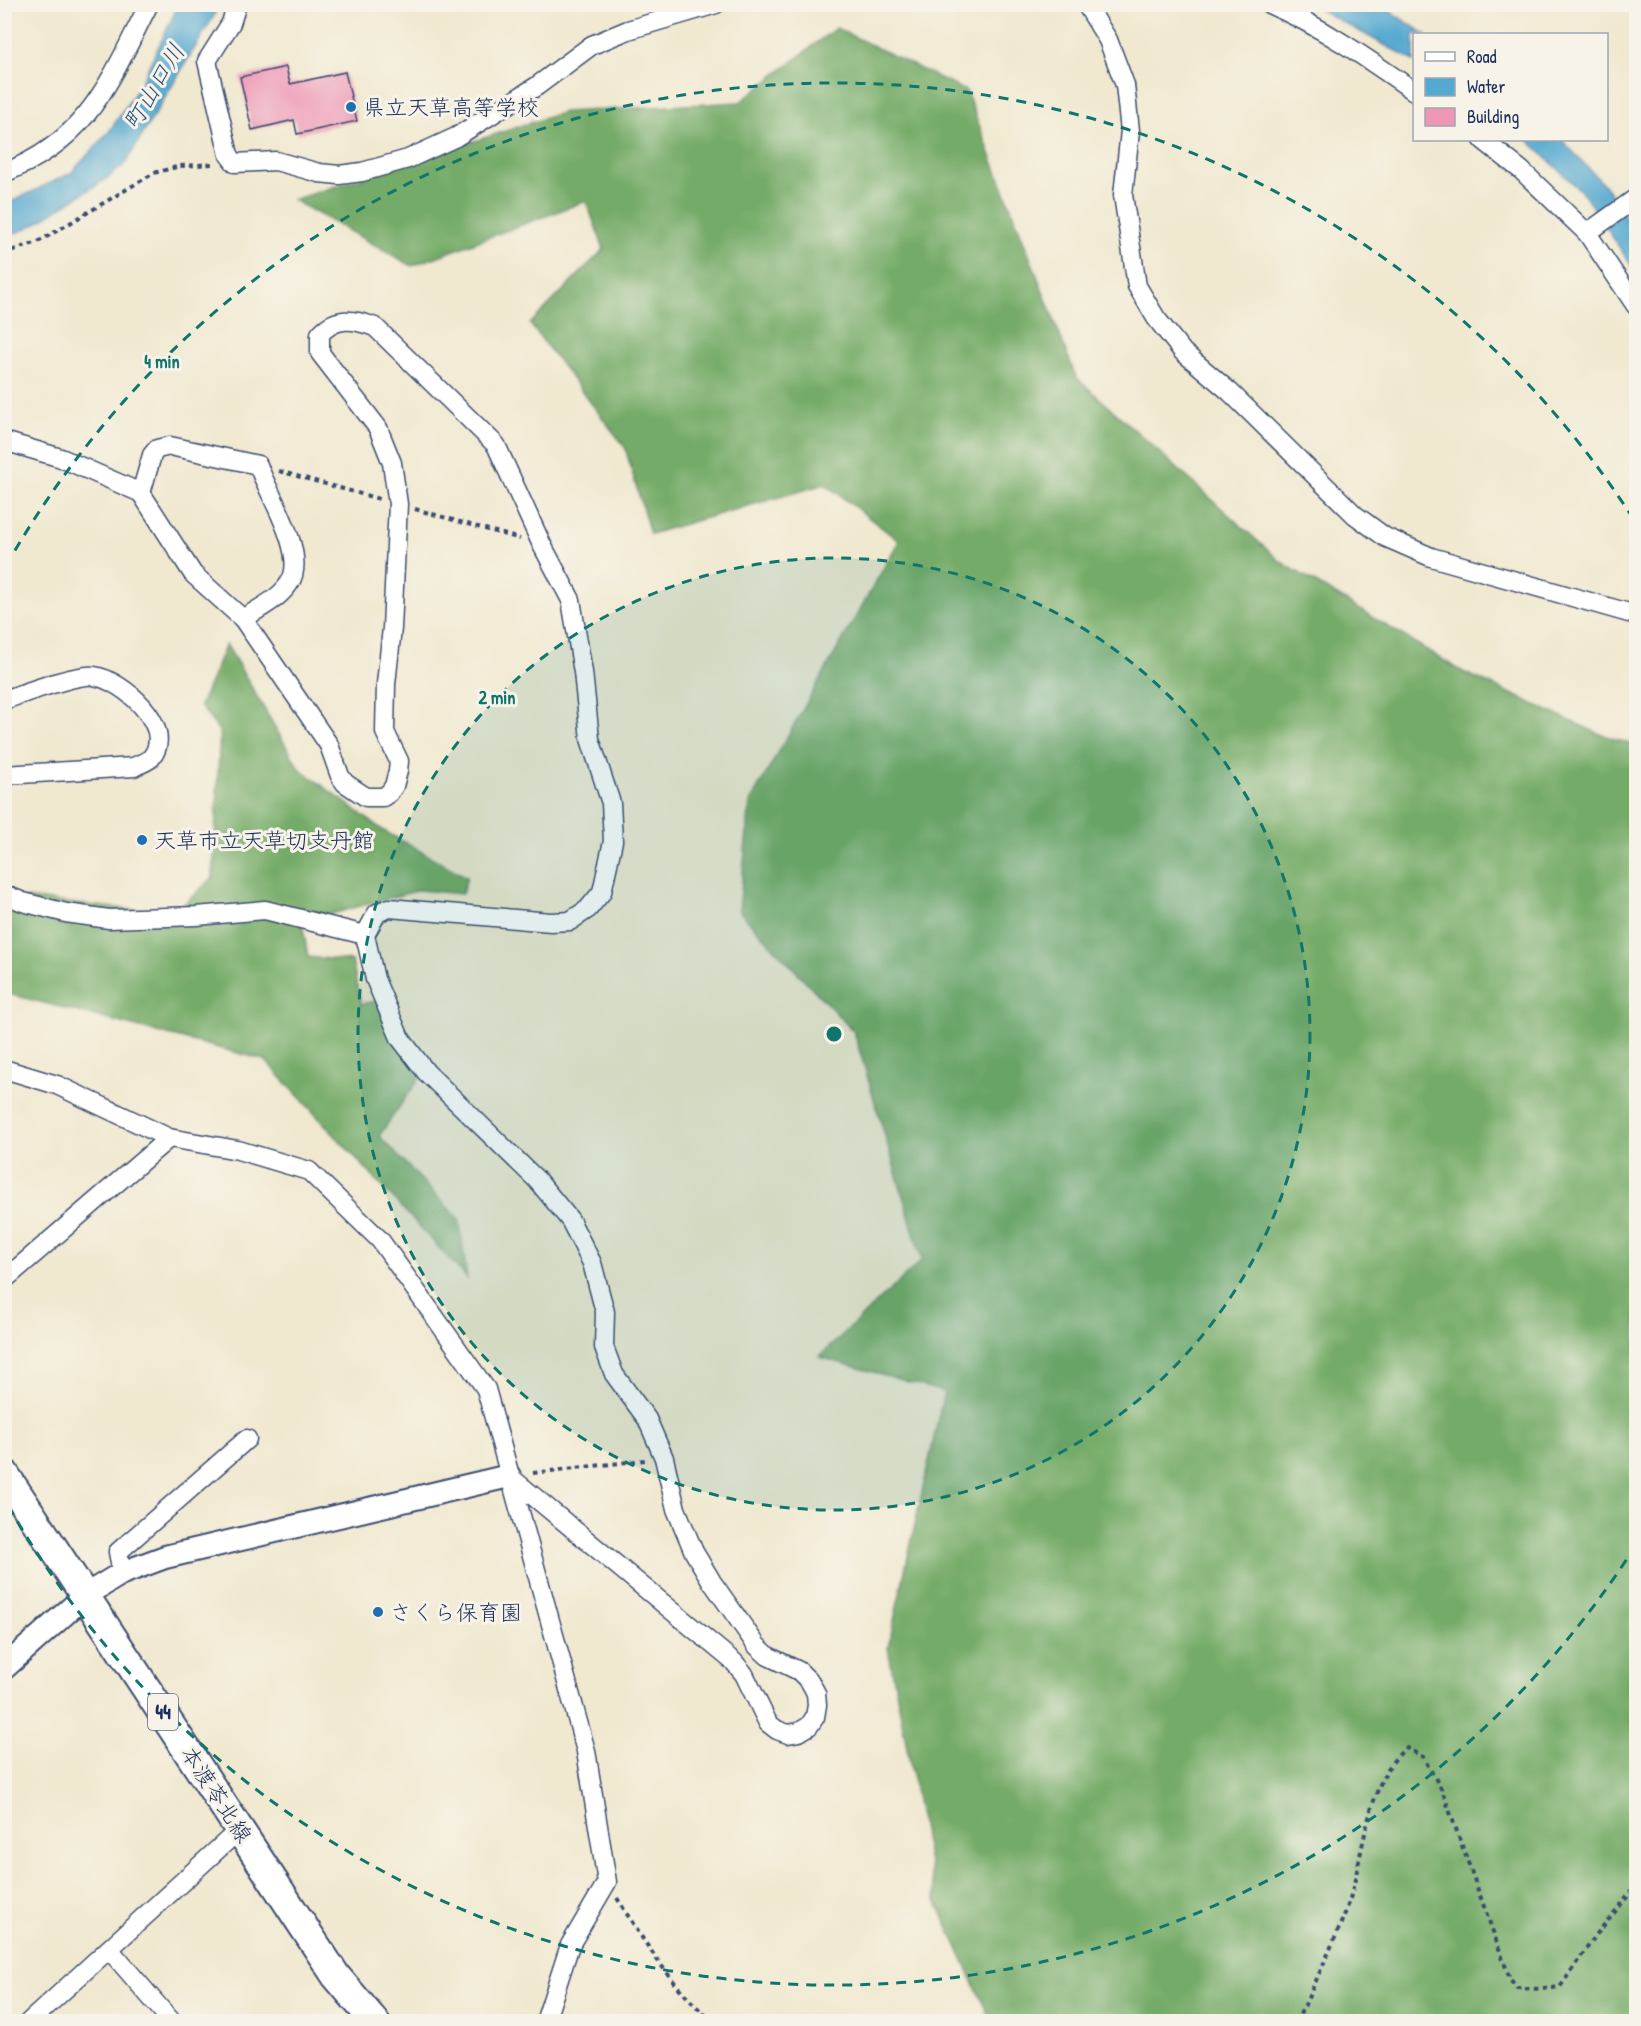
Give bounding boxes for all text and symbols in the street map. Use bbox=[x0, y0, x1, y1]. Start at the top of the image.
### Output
legend bbox=[1413, 33, 1608, 141]
water label: 町山口川 bbox=[115, 37, 192, 136]
text: Road bbox=[1467, 44, 1497, 69]
text: Water bbox=[1467, 74, 1505, 99]
place label: 県立天草高等学校 bbox=[363, 92, 539, 122]
marker: 県立天草高等学校 bbox=[344, 100, 358, 114]
text: Building bbox=[1467, 104, 1519, 129]
text: 4 min bbox=[144, 349, 180, 374]
text: 2 min bbox=[479, 685, 515, 710]
place label: 天草市立天草切支丹館 bbox=[154, 825, 374, 855]
marker: 天草市立天草切支丹館 bbox=[135, 833, 149, 847]
centre of rings bbox=[824, 1024, 844, 1044]
place label: さくら保育園 bbox=[390, 1597, 522, 1627]
marker: さくら保育園 bbox=[371, 1605, 385, 1619]
road number: 44 bbox=[148, 1694, 178, 1730]
street label: 本渡苓北線 bbox=[174, 1740, 260, 1848]

